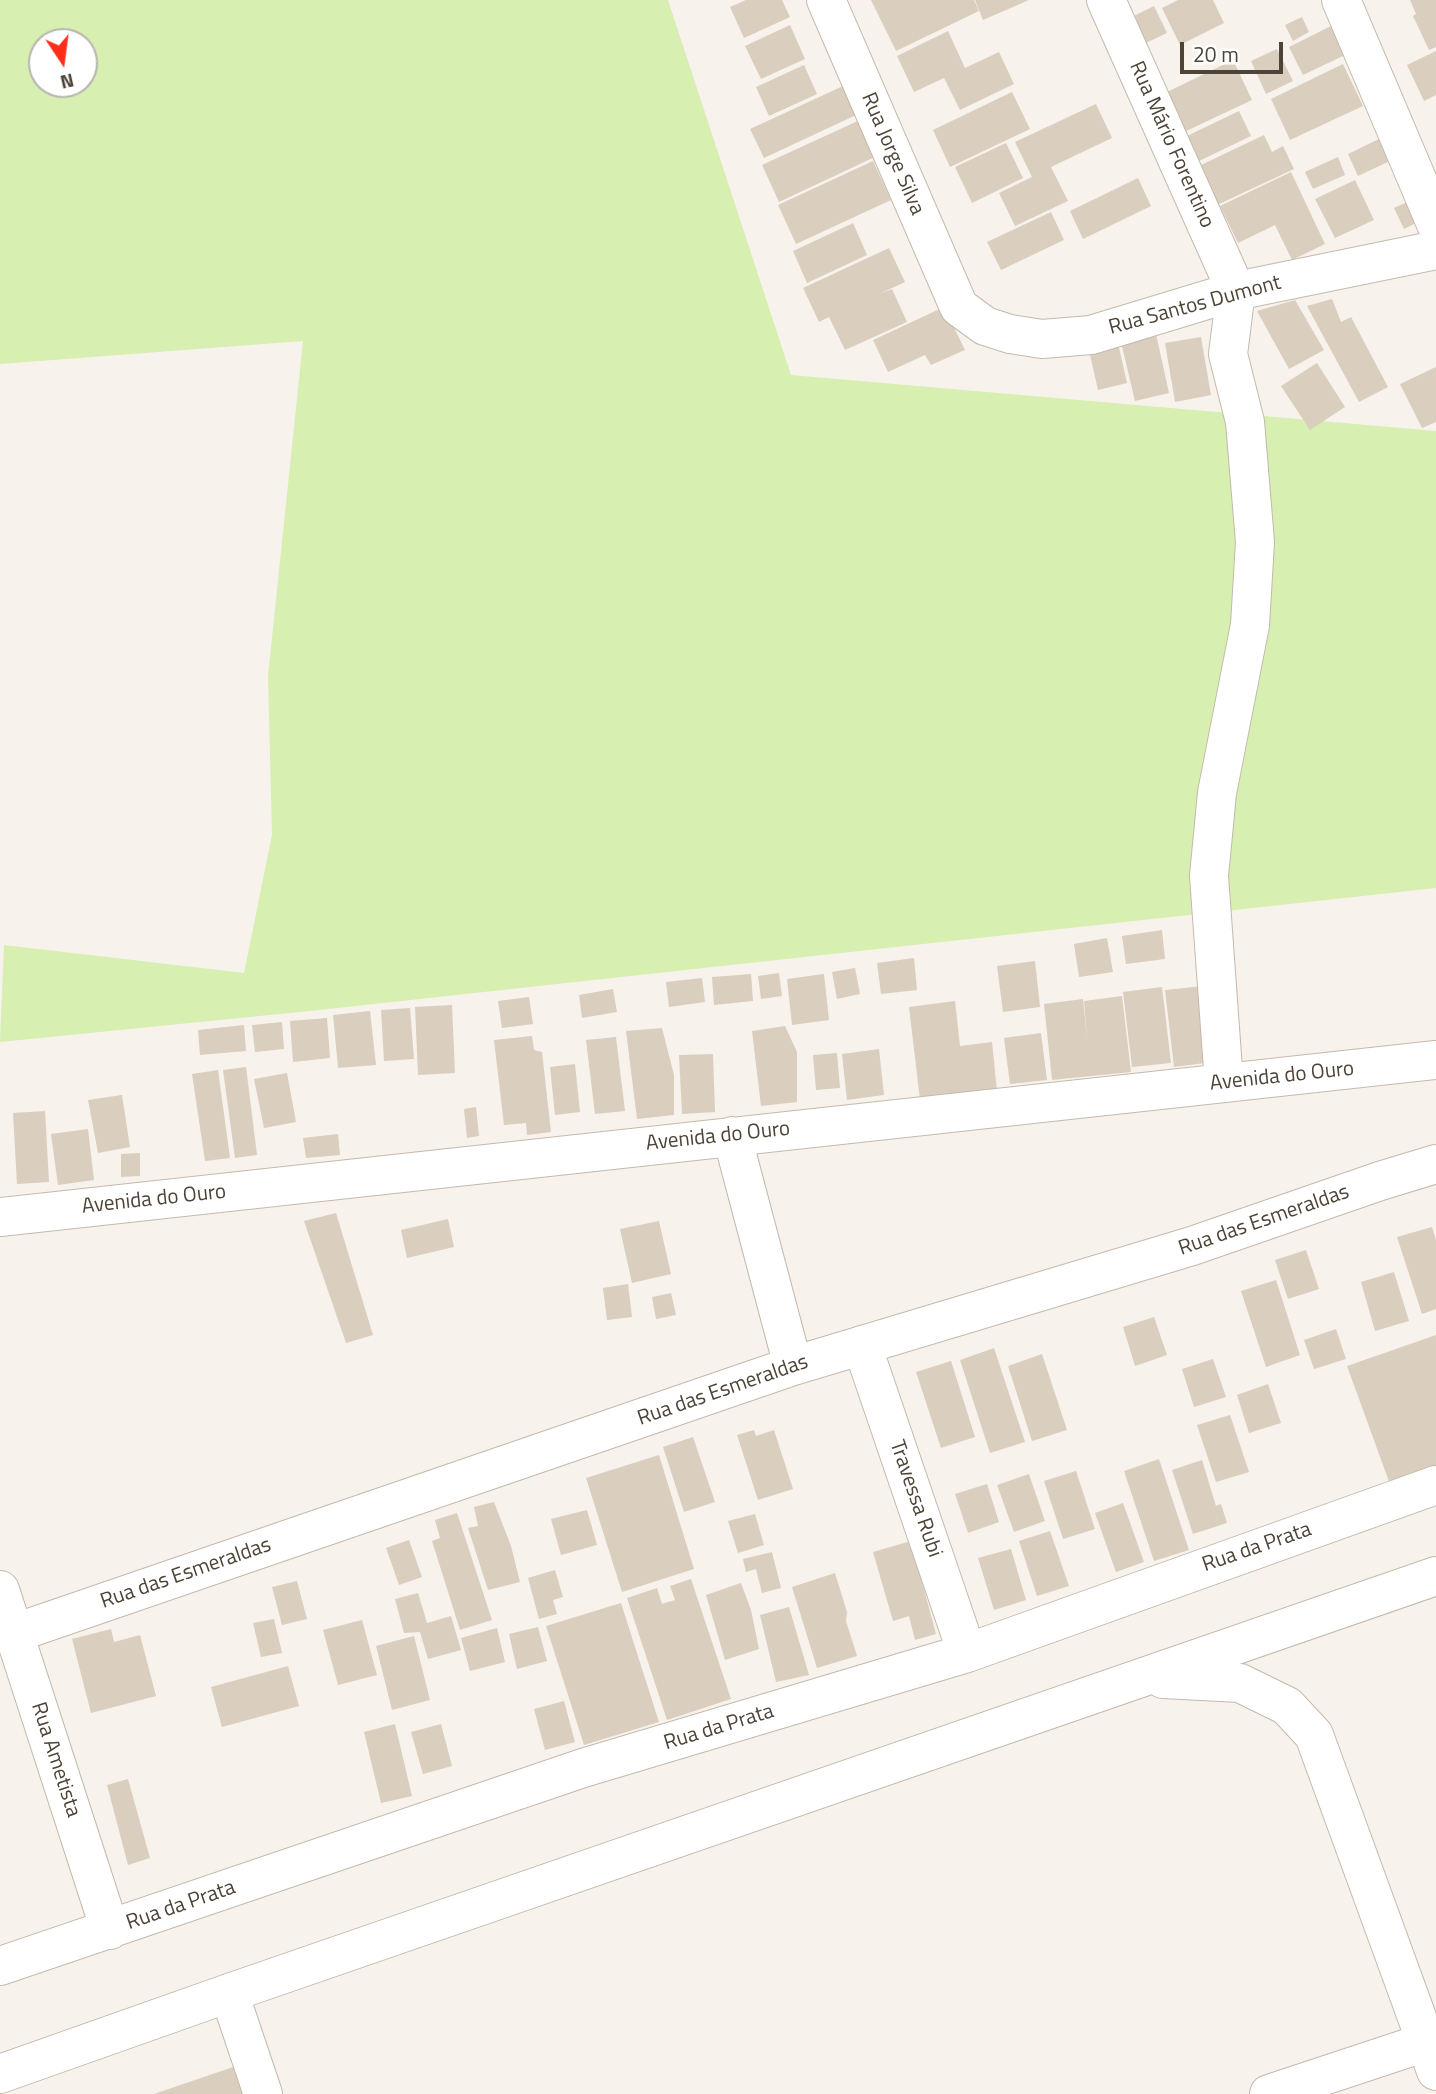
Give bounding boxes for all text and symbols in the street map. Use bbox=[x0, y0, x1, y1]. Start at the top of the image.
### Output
north arrow bbox=[28, 28, 98, 98]
scale bar bbox=[1184, 28, 1287, 72]
text: 20 m bbox=[1193, 38, 1239, 70]
street label: Rua Mário Forentino bbox=[1123, 58, 1219, 232]
text: N bbox=[58, 66, 77, 98]
street label: Rua Jorge Silva bbox=[855, 89, 929, 219]
street label: Rua Santos Dumont bbox=[1106, 271, 1284, 341]
street label: Avenida do Ouro bbox=[1209, 1057, 1355, 1097]
street label: Avenida do Ouro bbox=[645, 1117, 791, 1157]
street label: Avenida do Ouro bbox=[81, 1180, 227, 1220]
street label: Rua das Esmeraldas bbox=[1175, 1180, 1353, 1262]
street label: Rua das Esmeraldas bbox=[634, 1350, 812, 1432]
street label: Travessa Rubi bbox=[883, 1437, 947, 1561]
street label: Rua da Prata bbox=[1199, 1518, 1315, 1578]
street label: Rua das Esmeraldas bbox=[97, 1533, 275, 1615]
street label: Rua Ametista bbox=[25, 1699, 85, 1821]
street label: Rua da Prata bbox=[661, 1699, 777, 1757]
street label: Rua da Prata bbox=[123, 1876, 239, 1936]

